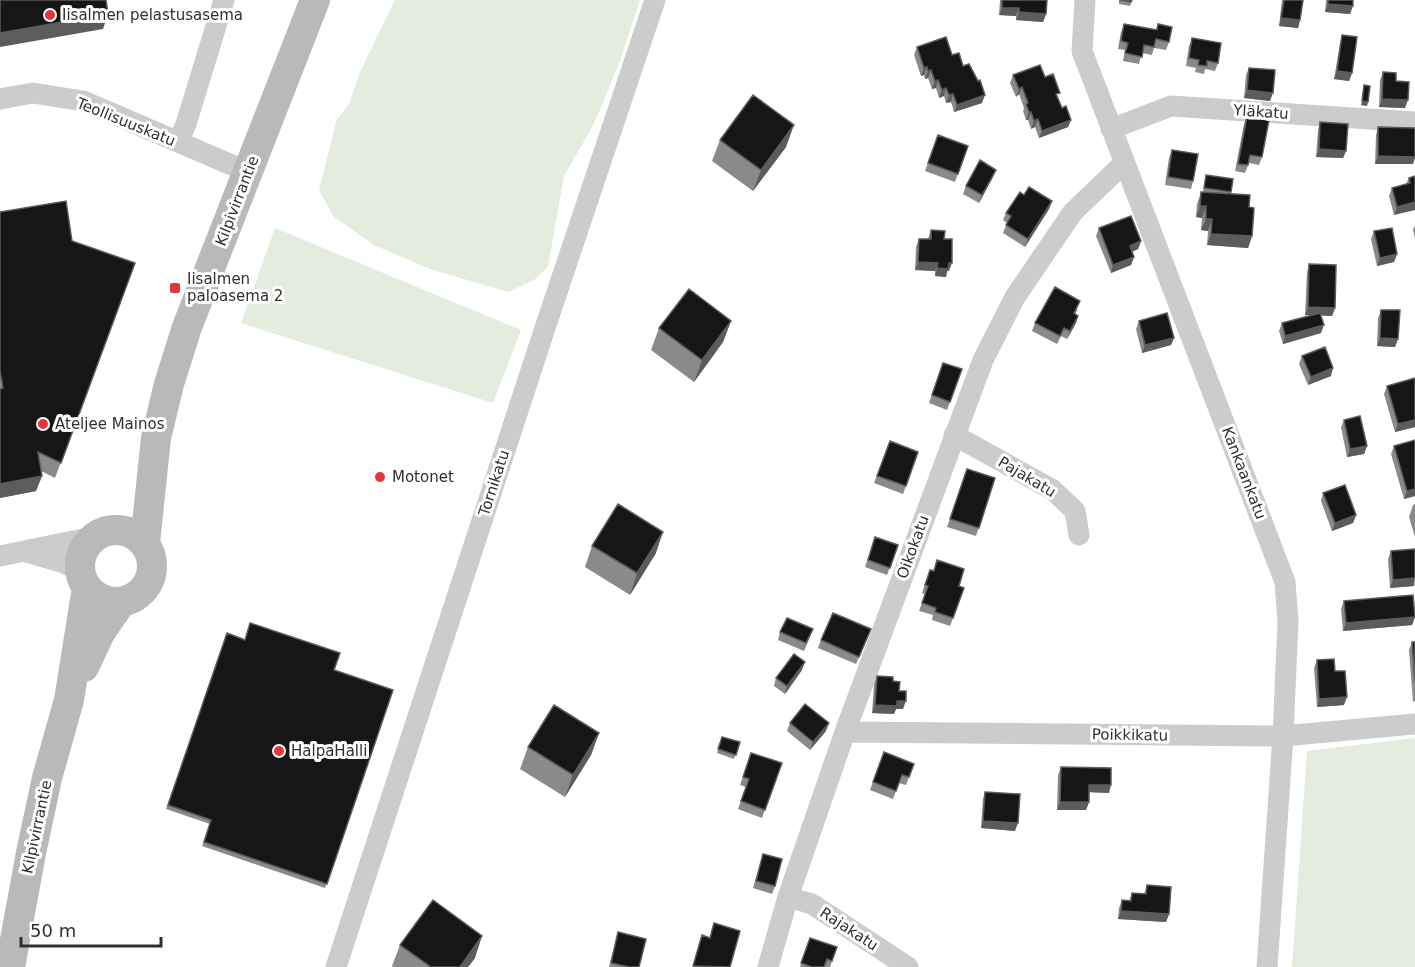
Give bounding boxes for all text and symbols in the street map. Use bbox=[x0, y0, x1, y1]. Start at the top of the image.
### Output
place label: Iisalmen pelastusasema bbox=[62, 6, 243, 24]
marker: Iisalmen pelastusasema bbox=[43, 8, 57, 22]
street label: Teollisuuskatu bbox=[73, 94, 178, 150]
street label: Yläkatu bbox=[1232, 101, 1289, 123]
street label: Kilpivirrantie bbox=[212, 153, 262, 249]
place label: Iisalmen paloasema 2 bbox=[187, 270, 283, 305]
marker: Iisalmen paloasema 2 bbox=[168, 281, 182, 295]
place label: Ateljee Mainos bbox=[55, 415, 165, 433]
marker: Ateljee Mainos bbox=[36, 417, 50, 431]
street label: Kankaankatu bbox=[1218, 424, 1270, 522]
street label: Tornikatu bbox=[475, 448, 513, 519]
street label: Pajakatu bbox=[995, 453, 1059, 501]
place label: Motonet bbox=[392, 468, 454, 486]
marker: Motonet bbox=[373, 470, 387, 484]
street label: Oikokatu bbox=[893, 513, 933, 581]
street label: Poikkikatu bbox=[1092, 725, 1168, 745]
place label: HalpaHalli bbox=[291, 742, 367, 760]
marker: HalpaHalli bbox=[272, 744, 286, 758]
street label: Kilpivirrantie bbox=[18, 779, 56, 875]
street label: Rajakatu bbox=[817, 904, 881, 954]
scale bar bbox=[21, 910, 160, 948]
text: 50 m bbox=[30, 920, 76, 941]

